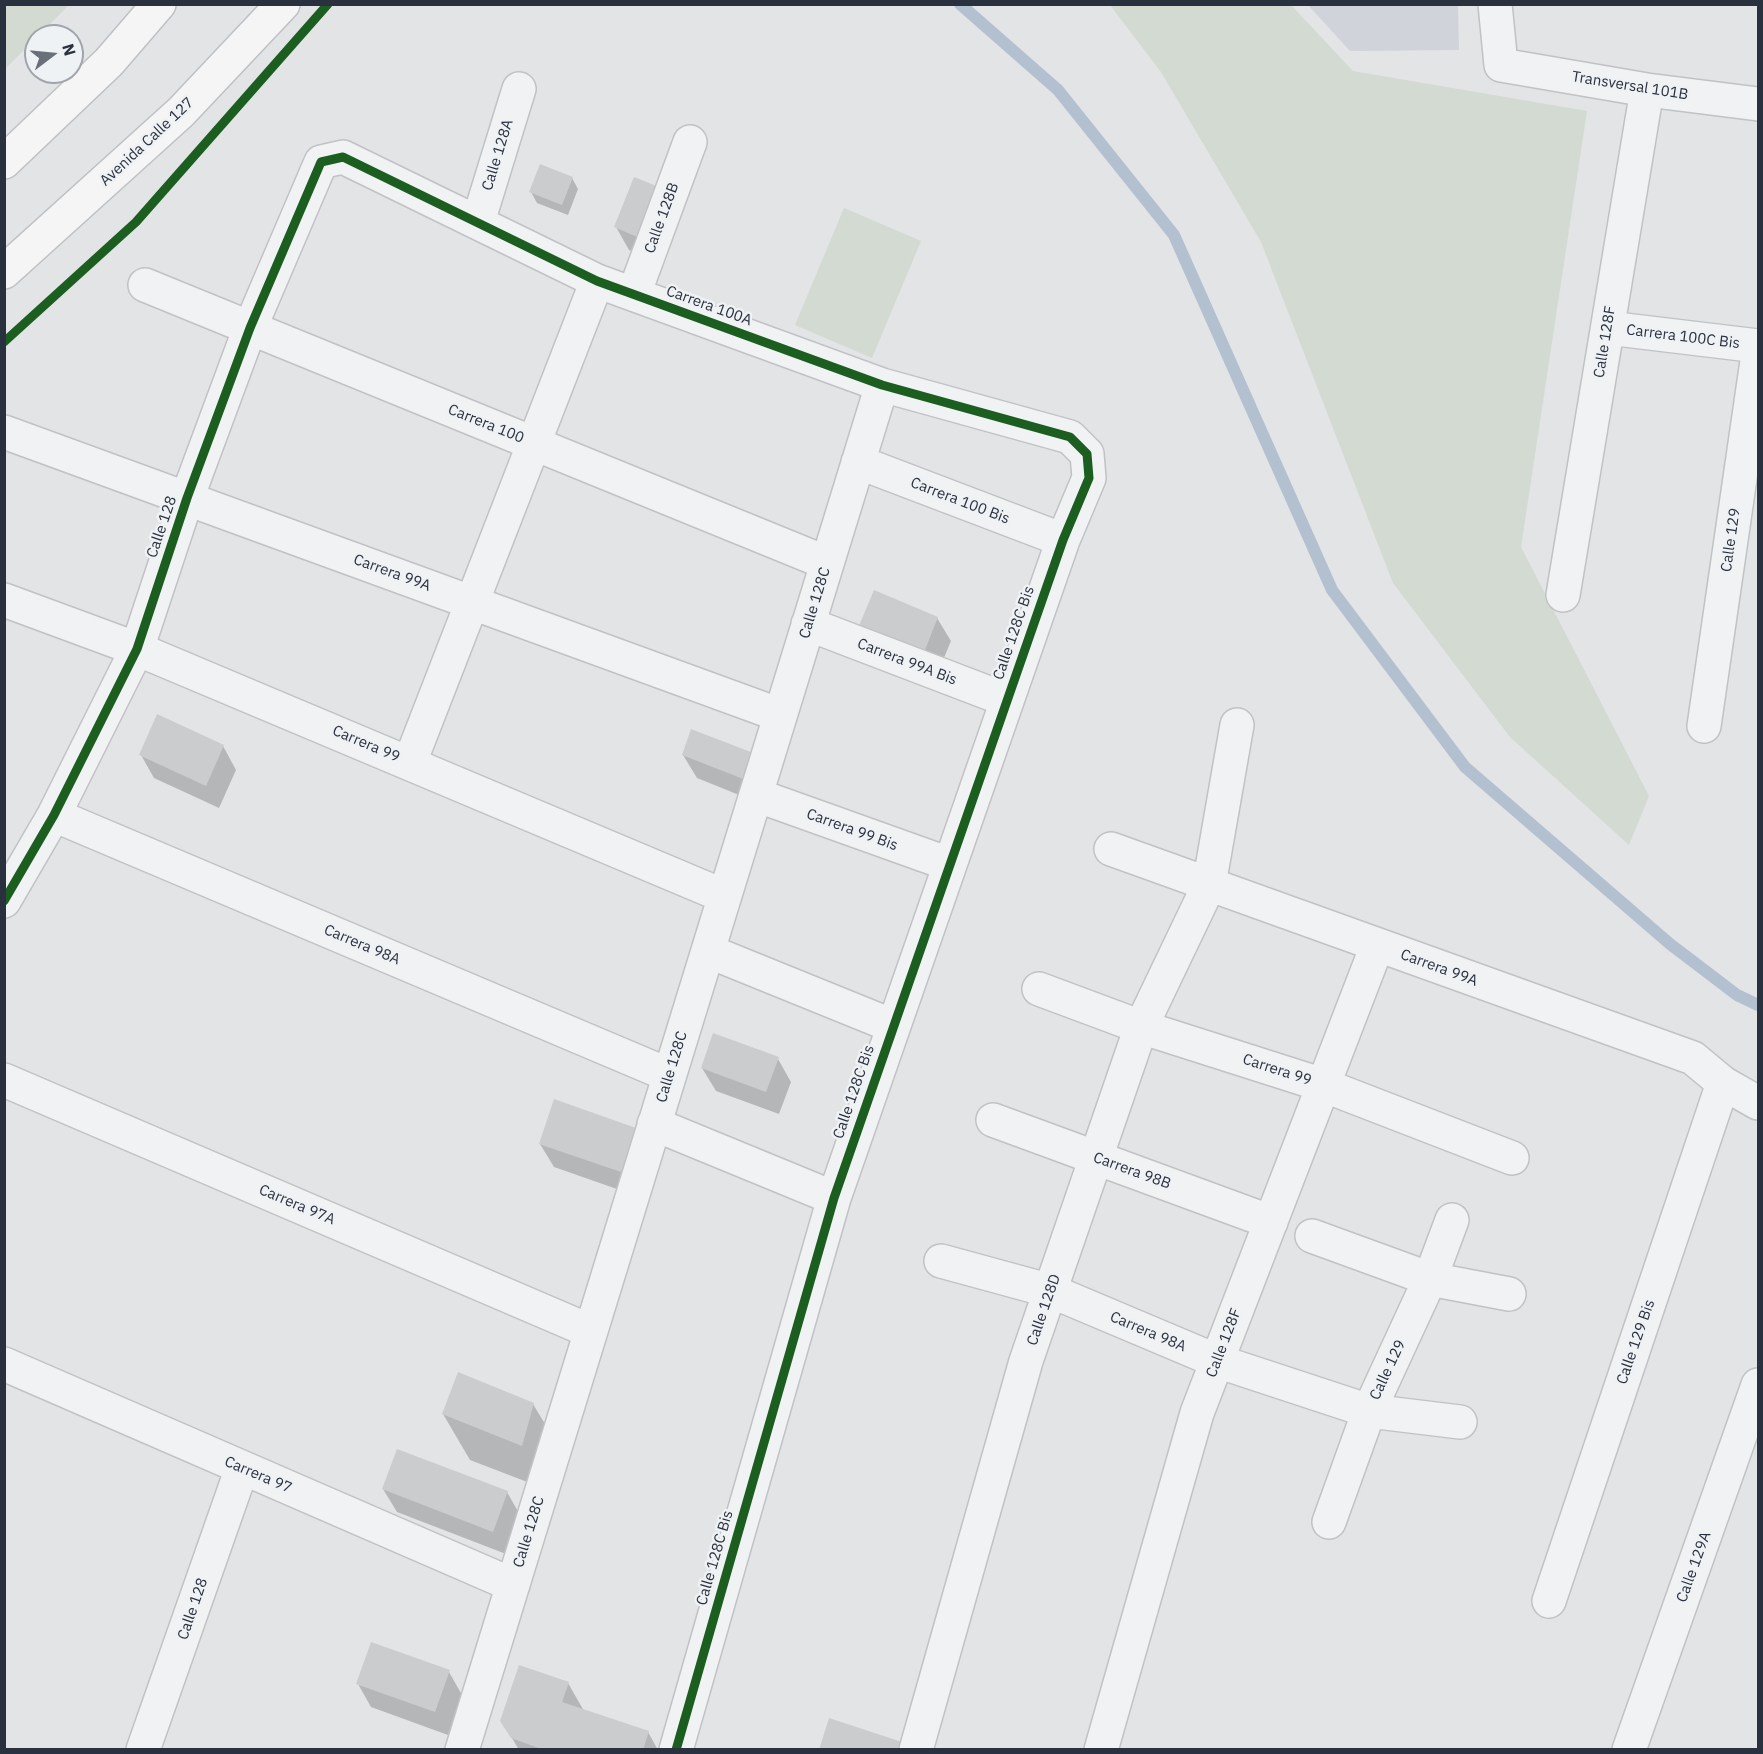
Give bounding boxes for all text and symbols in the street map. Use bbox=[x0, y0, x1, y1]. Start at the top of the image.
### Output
north arrow bbox=[24, 24, 84, 84]
text: N bbox=[58, 41, 81, 58]
street label: Transversal 101B bbox=[1570, 68, 1690, 104]
street label: Avenida Calle 127 bbox=[96, 94, 198, 190]
street label: Calle 128A bbox=[479, 117, 517, 193]
street label: Calle 128B bbox=[641, 180, 683, 256]
street label: Carrera 100A bbox=[664, 282, 754, 330]
street label: Calle 128F bbox=[1590, 305, 1620, 379]
street label: Carrera 100C Bis bbox=[1625, 321, 1741, 353]
street label: Carrera 100 bbox=[445, 401, 527, 447]
street label: Carrera 100 Bis bbox=[908, 474, 1012, 528]
street label: Calle 128 bbox=[143, 494, 181, 560]
street label: Calle 129 bbox=[1718, 507, 1744, 573]
street label: Carrera 99A bbox=[351, 551, 433, 595]
street label: Calle 128C bbox=[796, 565, 834, 641]
street label: Calle 128C Bis bbox=[990, 584, 1038, 682]
street label: Carrera 99A Bis bbox=[855, 635, 959, 689]
street label: Carrera 99 bbox=[330, 722, 402, 766]
street label: Carrera 99 Bis bbox=[804, 805, 900, 855]
street label: Carrera 98A bbox=[321, 921, 403, 969]
street label: Carrera 99A bbox=[1398, 946, 1480, 990]
street label: Calle 128C bbox=[653, 1029, 691, 1105]
street label: Calle 128C Bis bbox=[830, 1043, 878, 1141]
street label: Carrera 99 bbox=[1240, 1050, 1314, 1090]
street label: Carrera 98B bbox=[1091, 1149, 1173, 1193]
street label: Carrera 97A bbox=[256, 1181, 338, 1229]
street label: Calle 128D bbox=[1023, 1272, 1065, 1348]
street label: Calle 129 Bis bbox=[1613, 1297, 1659, 1387]
street label: Calle 128F bbox=[1203, 1306, 1245, 1380]
street label: Carrera 98A bbox=[1107, 1308, 1189, 1356]
street label: Calle 129 bbox=[1366, 1337, 1410, 1403]
street label: Carrera 97 bbox=[222, 1453, 294, 1497]
street label: Calle 128C bbox=[510, 1494, 548, 1570]
street label: Calle 128C Bis bbox=[693, 1508, 737, 1608]
street label: Calle 129A bbox=[1673, 1529, 1715, 1605]
street label: Calle 128 bbox=[174, 1576, 212, 1642]

